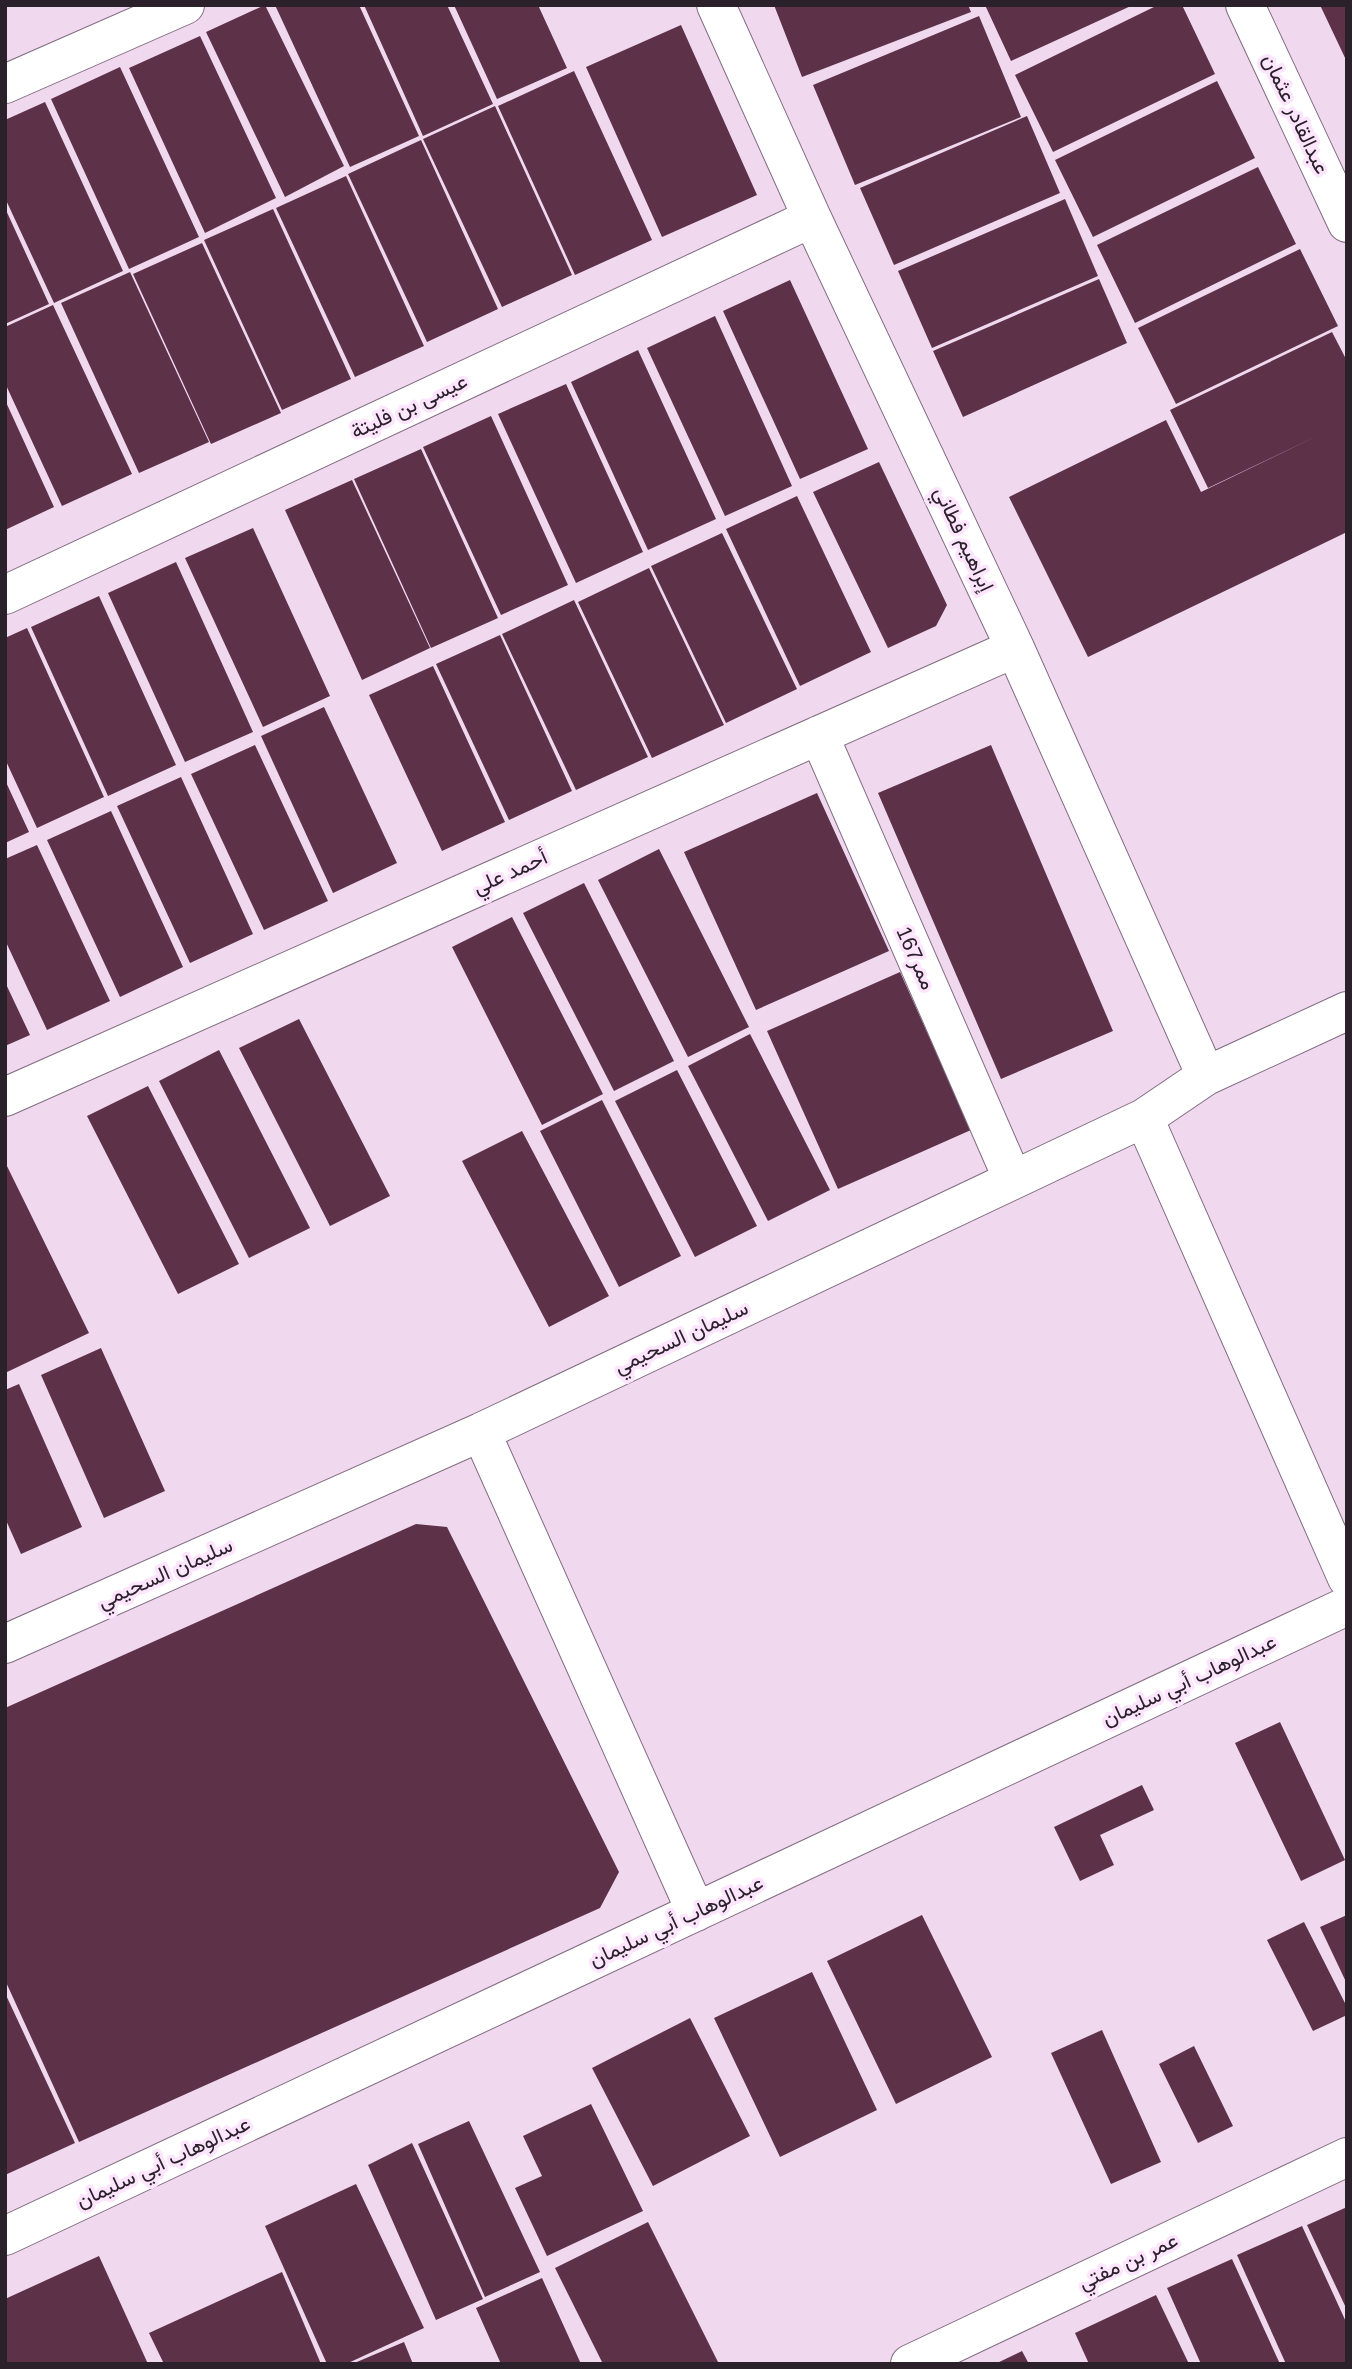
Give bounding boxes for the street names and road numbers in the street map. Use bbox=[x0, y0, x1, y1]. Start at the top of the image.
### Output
street label: عبدالقادر عثمان bbox=[1257, 50, 1334, 178]
street label: عيسى بن فليتة bbox=[347, 369, 471, 443]
street label: إبراهيم فطاني bbox=[925, 483, 999, 597]
street label: أحمد علي bbox=[469, 845, 553, 904]
street label: ممر167 bbox=[891, 923, 940, 994]
street label: سليمان السحيمي bbox=[610, 1295, 754, 1383]
street label: سليمان السحيمي bbox=[94, 1533, 238, 1618]
street label: عبدالوهاب أبي سليمان bbox=[1098, 1629, 1282, 1735]
street label: عبدالوهاب أبي سليمان bbox=[585, 1870, 769, 1976]
street label: عبدالوهاب أبي سليمان bbox=[72, 2111, 256, 2217]
street label: عمر بن مفتي bbox=[1074, 2228, 1184, 2299]

